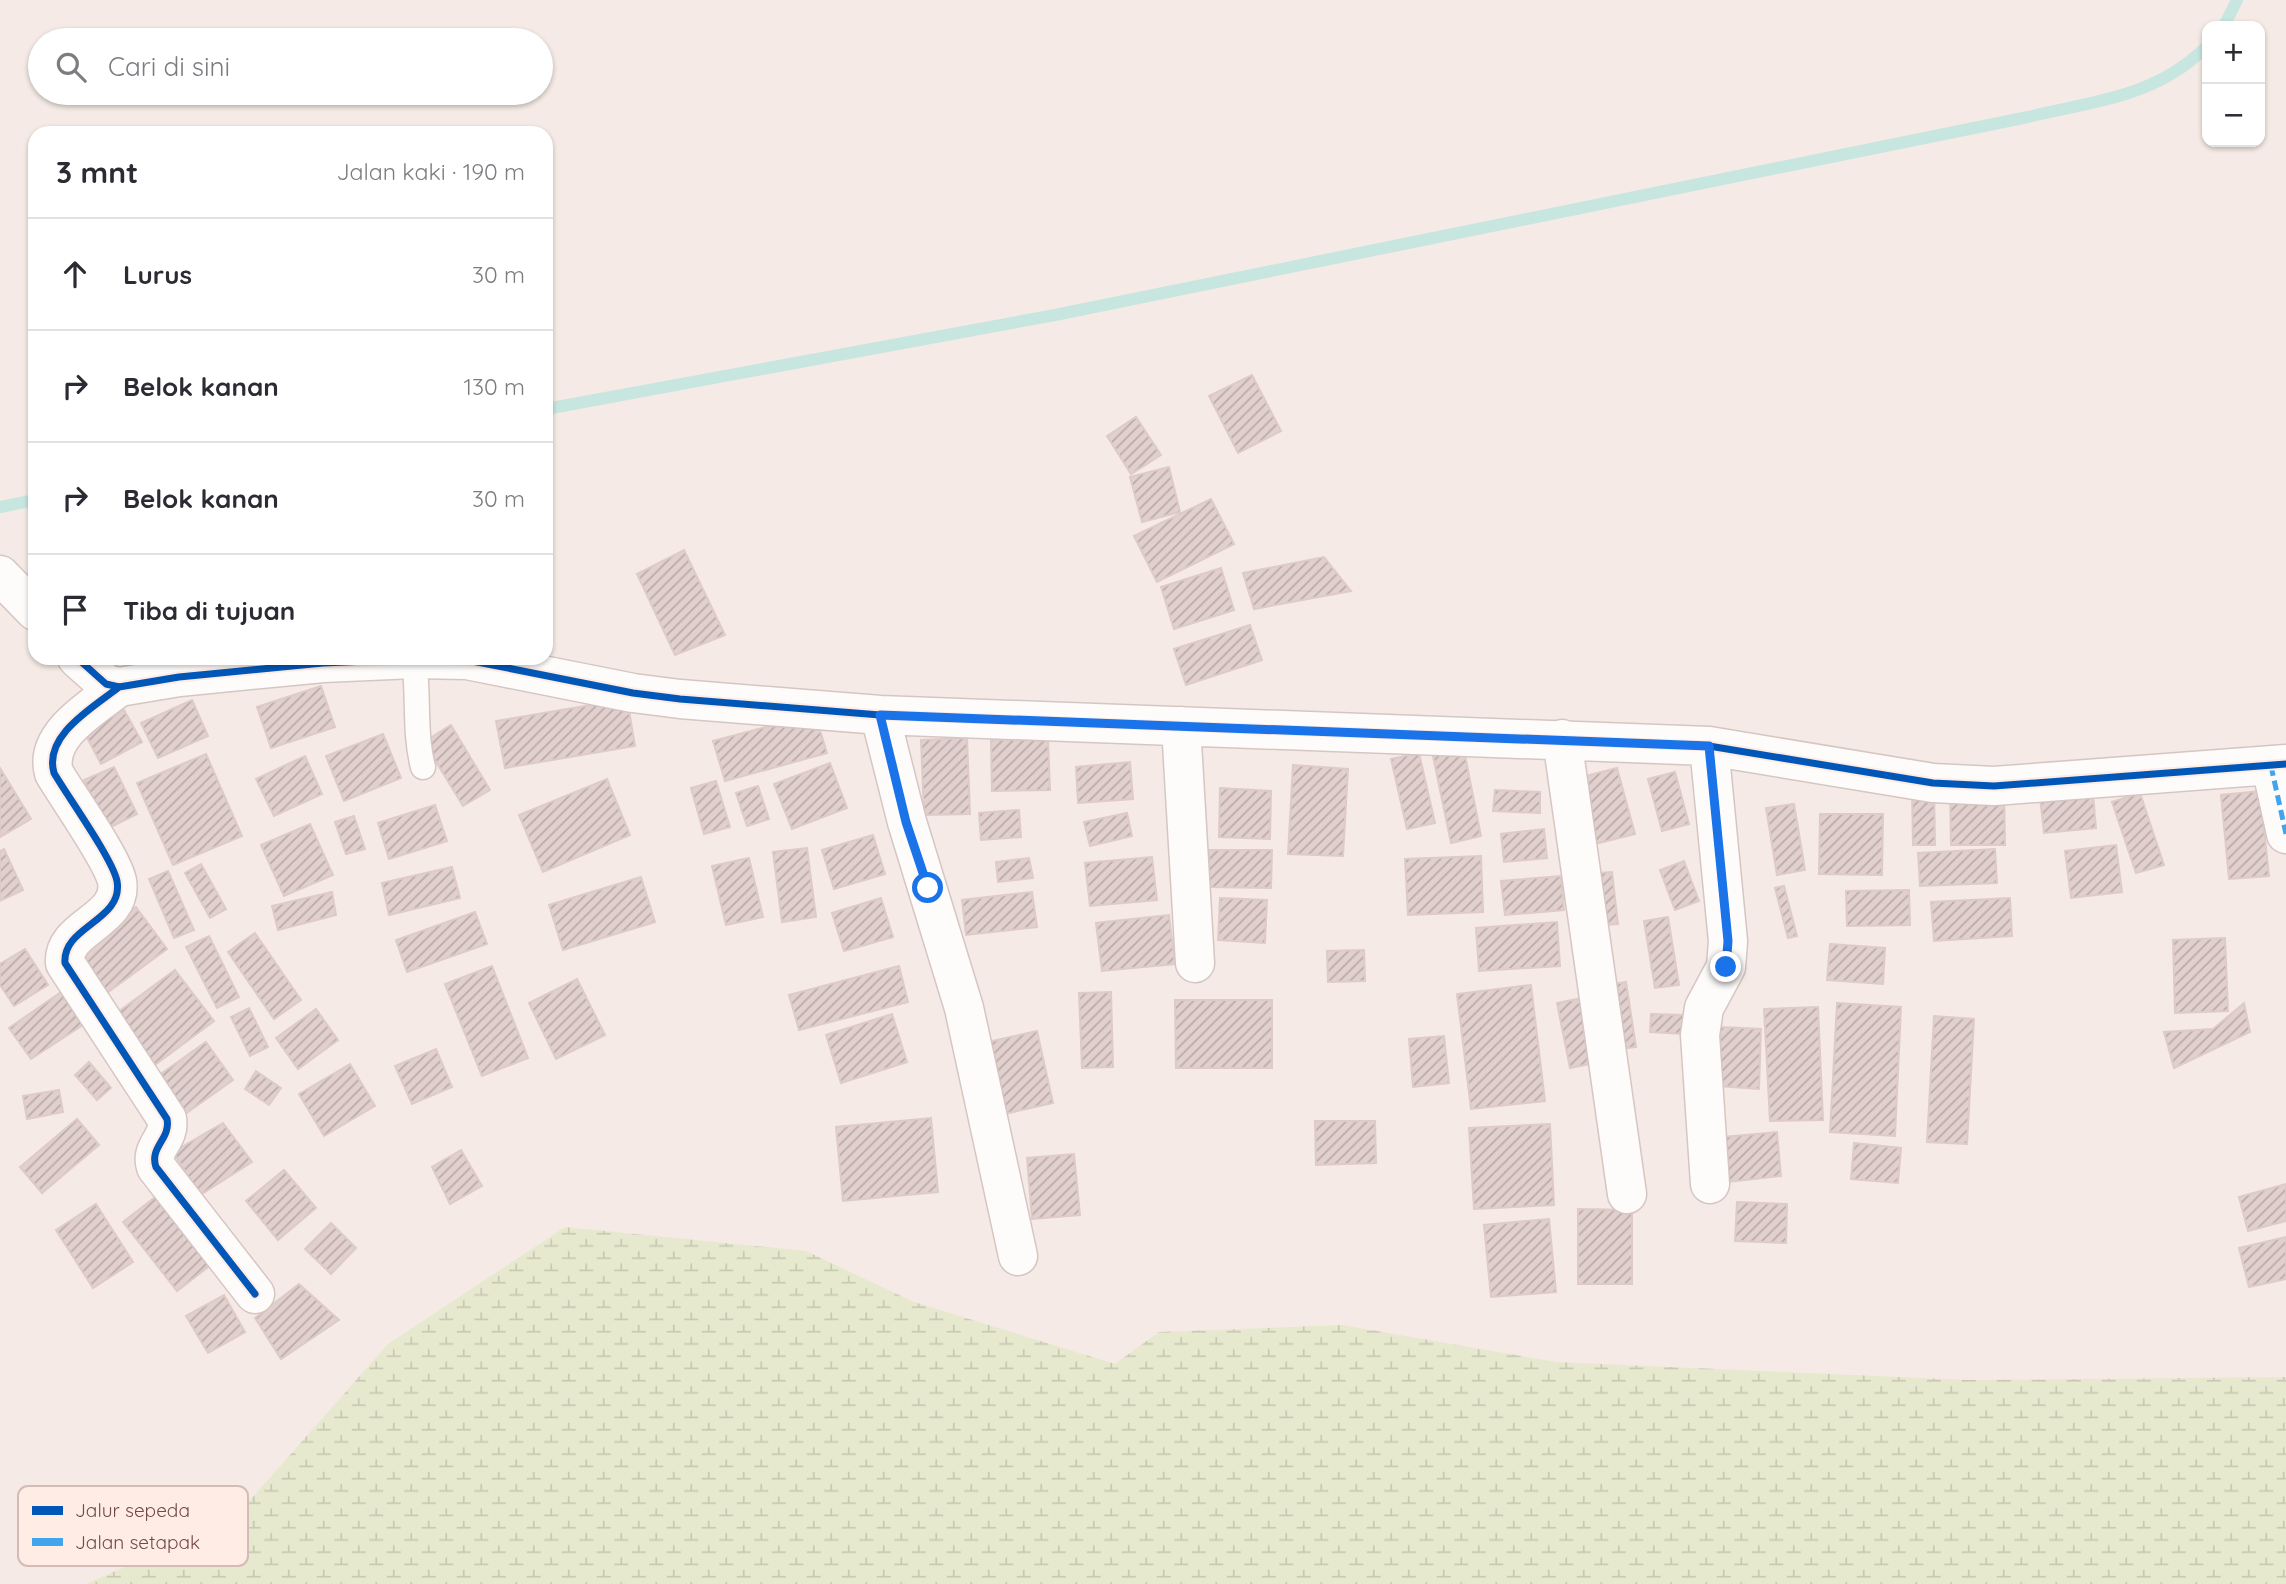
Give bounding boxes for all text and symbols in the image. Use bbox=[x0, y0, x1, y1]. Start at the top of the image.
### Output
map controls bbox=[2202, 21, 2265, 147]
button: + bbox=[2202, 21, 2265, 84]
search box bbox=[28, 28, 553, 105]
icon: search bbox=[52, 48, 90, 86]
text: Cari di sini bbox=[108, 50, 230, 83]
button: − bbox=[2202, 84, 2265, 147]
text: 3 mnt bbox=[56, 153, 138, 191]
text: Jalan kaki · 190 m bbox=[336, 157, 525, 186]
icon: ahead bbox=[56, 255, 94, 293]
text: Lurus bbox=[123, 258, 192, 291]
text: 30 m bbox=[472, 260, 525, 289]
icon: right bbox=[56, 367, 94, 405]
text: Belok kanan bbox=[123, 370, 279, 403]
text: 130 m bbox=[463, 372, 525, 401]
icon: right bbox=[56, 479, 94, 517]
text: Belok kanan bbox=[123, 482, 279, 515]
text: 30 m bbox=[472, 484, 525, 513]
icon: arrive bbox=[56, 591, 94, 629]
text: Tiba di tujuan bbox=[123, 594, 295, 627]
route start bbox=[912, 872, 943, 903]
route end bbox=[1710, 951, 1741, 982]
legend bbox=[18, 1486, 248, 1566]
text: Jalur sepeda bbox=[75, 1498, 190, 1522]
text: Jalan setapak bbox=[75, 1530, 200, 1554]

